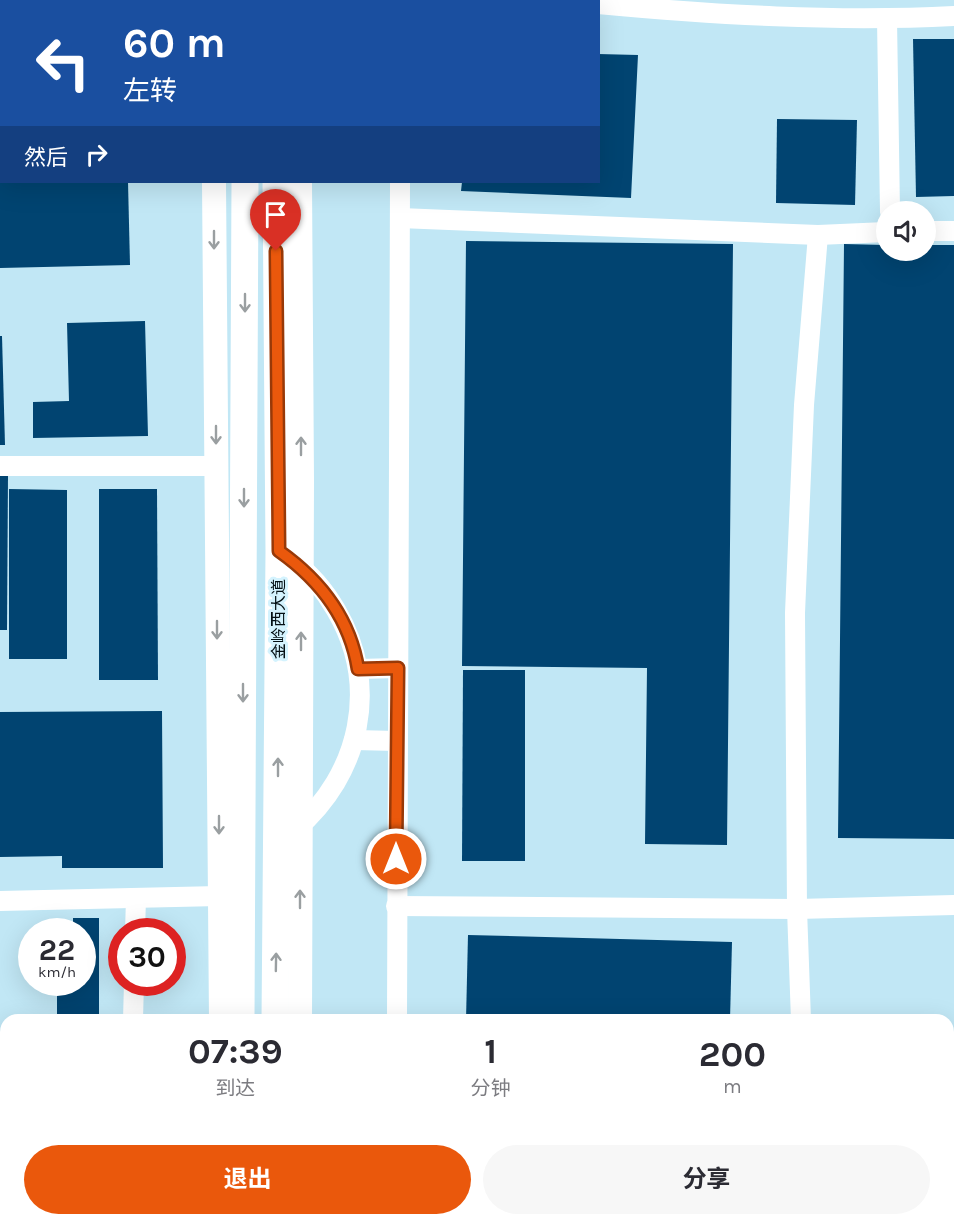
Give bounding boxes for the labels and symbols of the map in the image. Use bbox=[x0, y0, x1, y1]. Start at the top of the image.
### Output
pin bbox=[250, 189, 301, 251]
one-way arrow bbox=[208, 229, 220, 249]
one-way arrow bbox=[239, 292, 251, 312]
one-way arrow bbox=[210, 424, 221, 444]
one-way arrow bbox=[295, 436, 307, 456]
one-way arrow bbox=[238, 487, 250, 507]
street label: 金岭西大道 bbox=[269, 579, 288, 659]
one-way arrow bbox=[211, 619, 223, 639]
one-way arrow bbox=[295, 631, 307, 651]
one-way arrow bbox=[237, 682, 249, 702]
one-way arrow bbox=[272, 757, 284, 777]
one-way arrow bbox=[213, 814, 225, 834]
position arrow bbox=[364, 827, 428, 891]
one-way arrow bbox=[294, 889, 306, 909]
speed limit sign: 30 bbox=[108, 918, 186, 996]
one-way arrow bbox=[270, 952, 282, 972]

